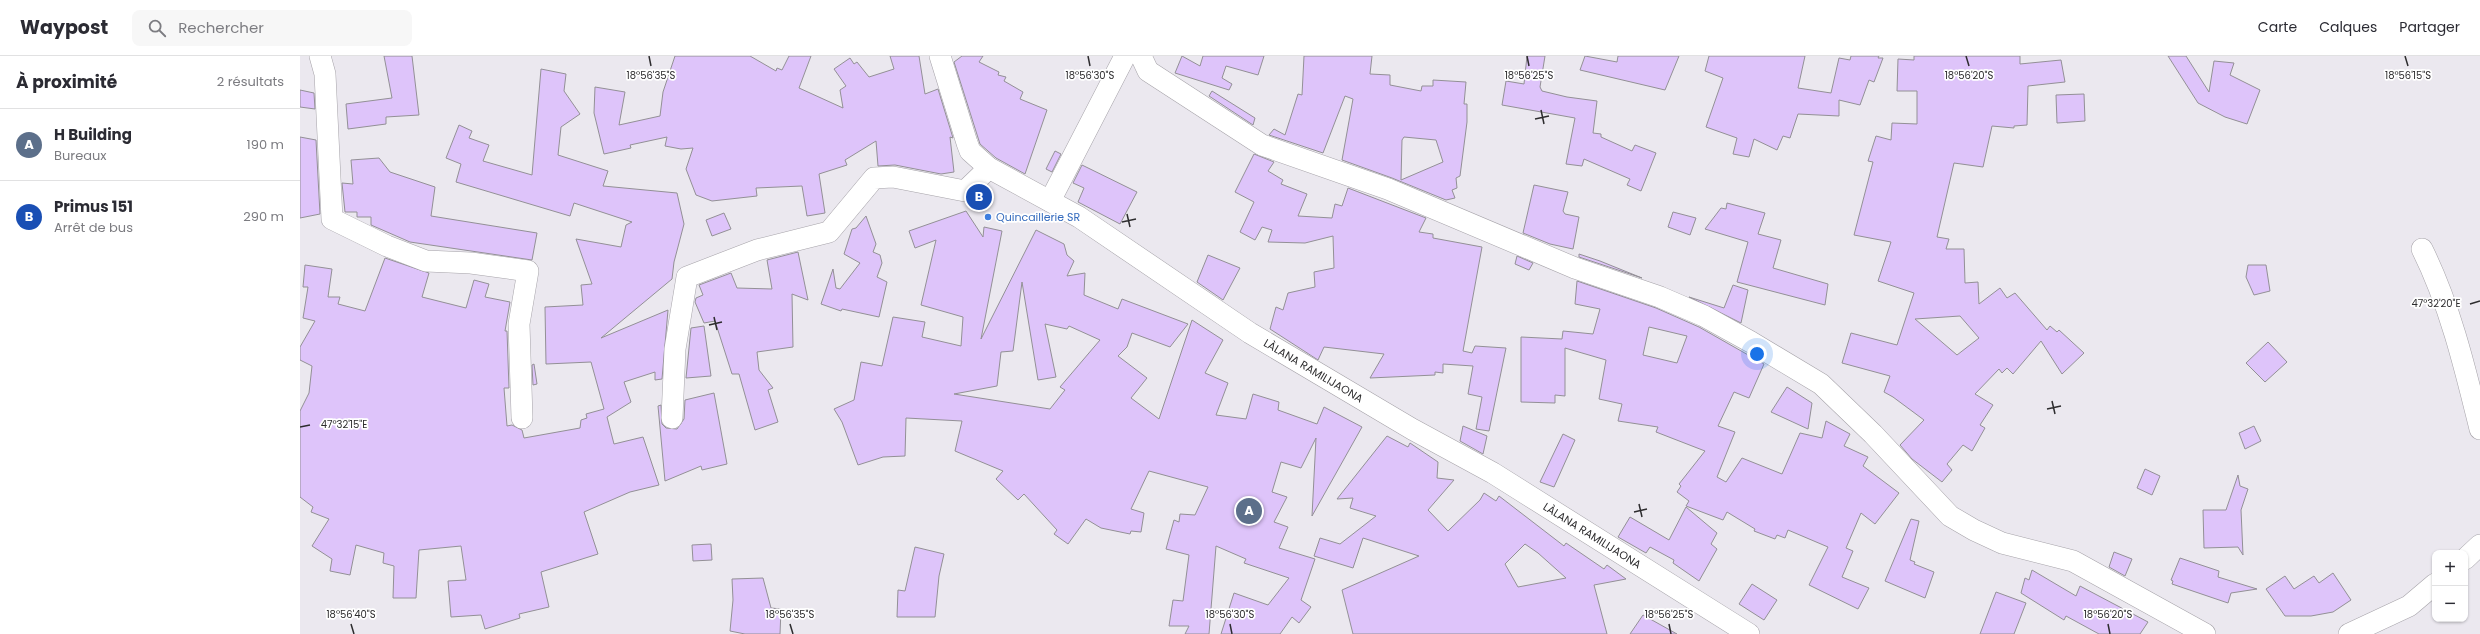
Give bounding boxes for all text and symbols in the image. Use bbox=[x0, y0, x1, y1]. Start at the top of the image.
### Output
search box bbox=[132, 10, 412, 46]
text: Waypost bbox=[20, 14, 108, 41]
icon: search bbox=[146, 17, 168, 39]
text: Rechercher bbox=[178, 17, 264, 38]
text: Carte bbox=[2258, 17, 2297, 37]
text: Calques bbox=[2319, 17, 2377, 37]
text: Partager bbox=[2399, 17, 2460, 37]
text: 18°56'35"S bbox=[627, 68, 676, 83]
text: 18°56'30"S bbox=[1066, 68, 1115, 83]
text: 18°56'25"S bbox=[1505, 68, 1553, 83]
text: 18°56'20"S bbox=[1945, 68, 1993, 83]
text: 18°56'15"S bbox=[2385, 68, 2431, 83]
text: À proximité bbox=[16, 70, 117, 94]
text: 2 résultats bbox=[217, 72, 284, 91]
text: H Building bbox=[54, 124, 132, 145]
text: A bbox=[24, 135, 34, 154]
text: 190 m bbox=[247, 135, 284, 154]
text: Bureaux bbox=[54, 146, 107, 165]
pin: B bbox=[966, 182, 992, 212]
text: Primus 151 bbox=[54, 196, 133, 217]
text: B bbox=[25, 207, 33, 226]
text: 290 m bbox=[243, 207, 284, 226]
place label: Quincaillerie SR bbox=[996, 209, 1081, 225]
marker: Quincaillerie SR bbox=[983, 212, 993, 222]
text: Arrêt de bus bbox=[54, 218, 133, 237]
text: 47°32'20"E bbox=[2411, 296, 2461, 311]
street label: LÀLANA RAMILIJAONA bbox=[1261, 335, 1367, 407]
your location bbox=[1747, 344, 1767, 364]
text: 47°32'15"E bbox=[321, 417, 367, 432]
pin: A bbox=[1236, 496, 1262, 526]
street label: LÀLANA RAMILIJAONA bbox=[1540, 498, 1645, 573]
map controls bbox=[2432, 550, 2468, 622]
button: + bbox=[2432, 550, 2468, 586]
button: − bbox=[2432, 586, 2468, 622]
text: 18°56'40"S bbox=[326, 607, 376, 622]
text: 18°56'35"S bbox=[766, 607, 815, 622]
text: 18°56'30"S bbox=[1206, 607, 1255, 622]
text: 18°56'25"S bbox=[1645, 607, 1693, 622]
text: 18°56'20"S bbox=[2084, 607, 2132, 622]

